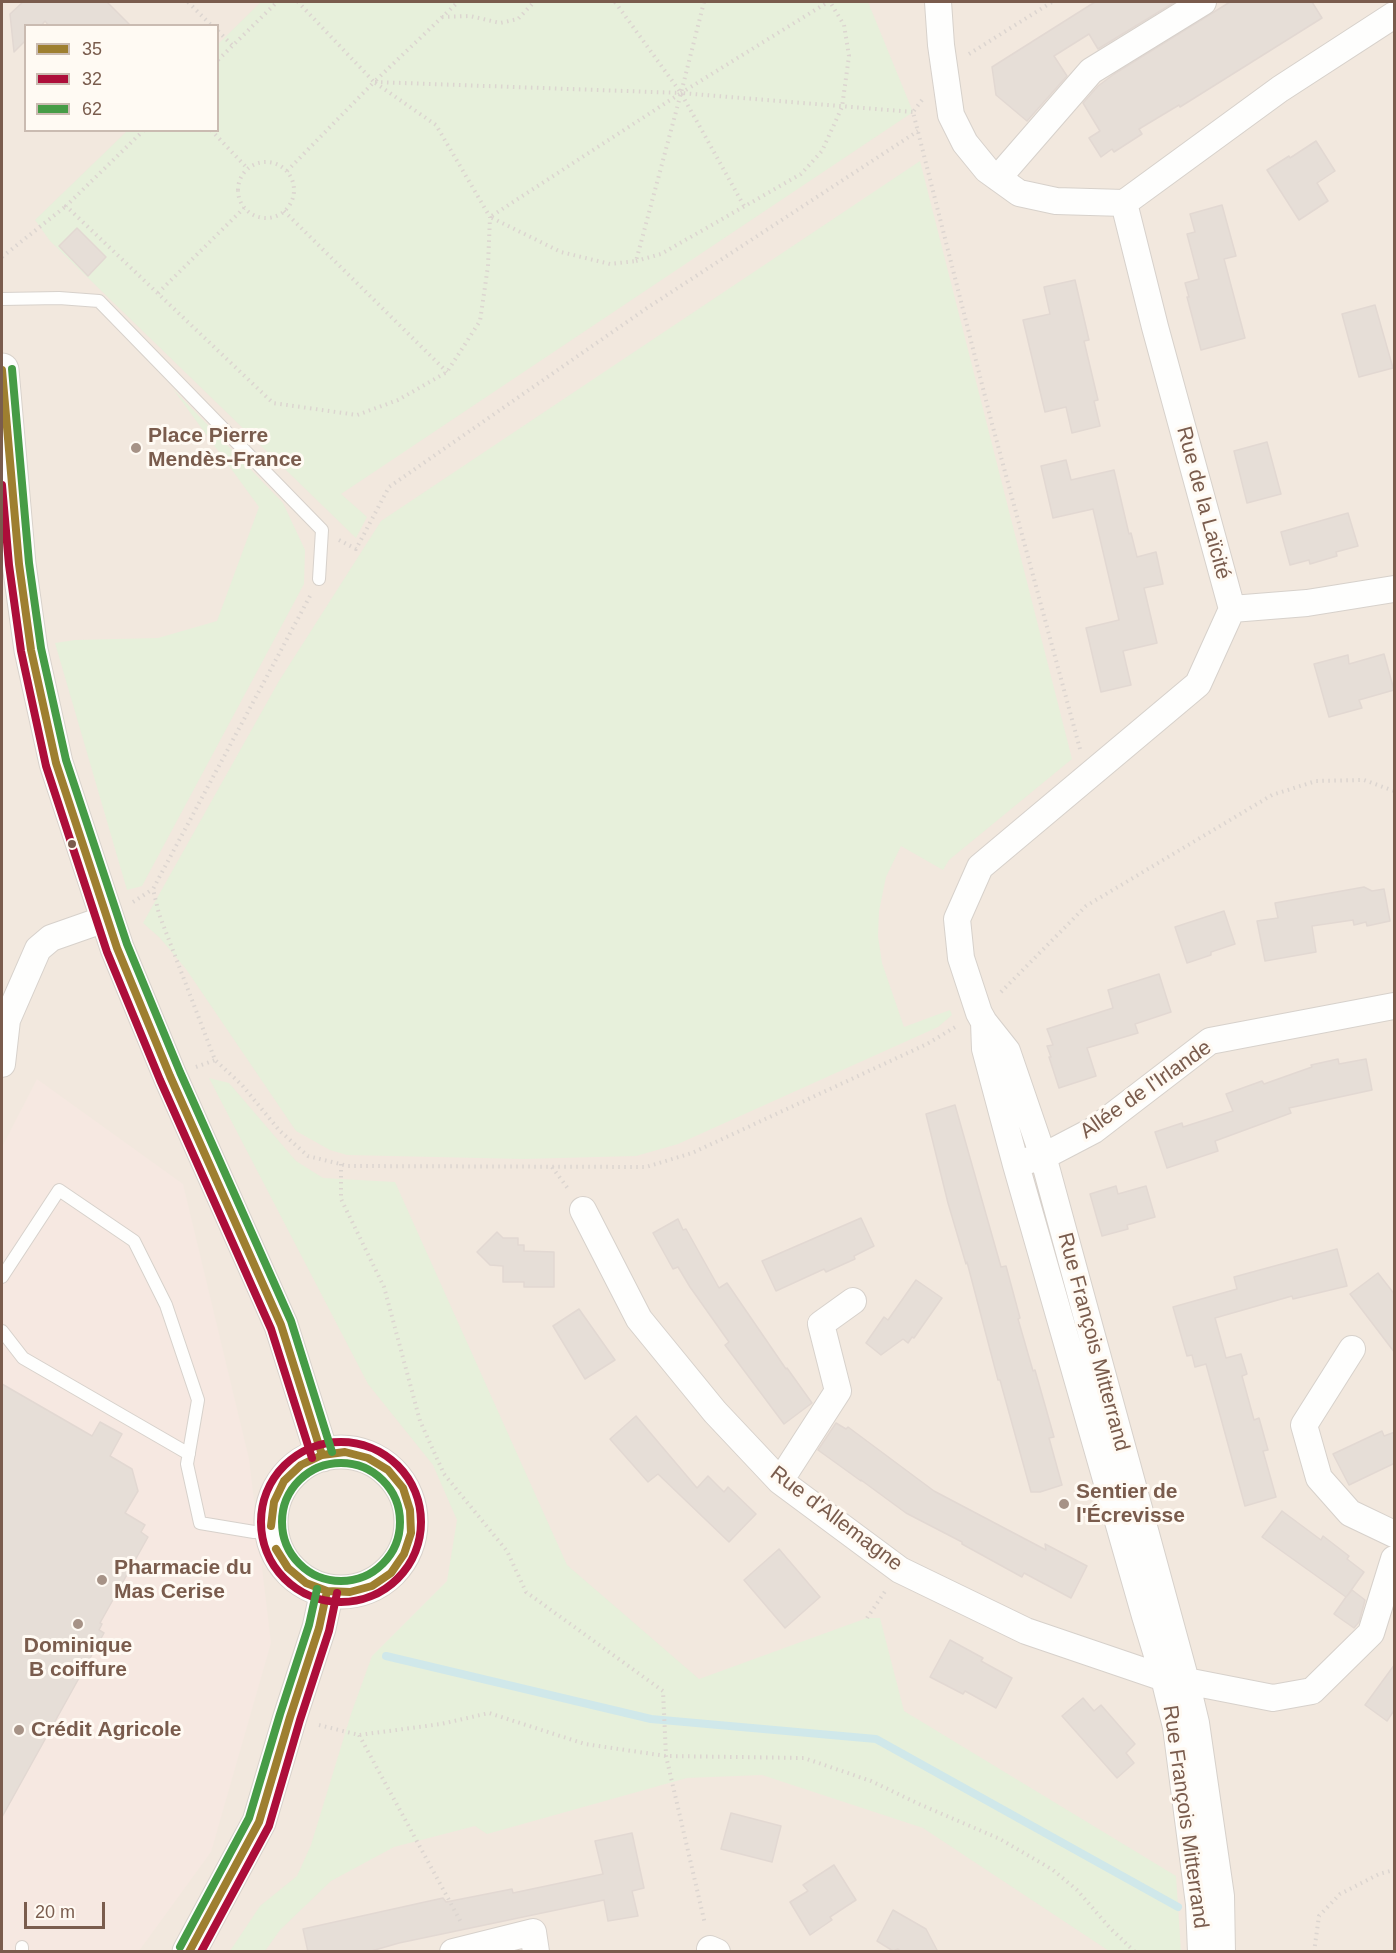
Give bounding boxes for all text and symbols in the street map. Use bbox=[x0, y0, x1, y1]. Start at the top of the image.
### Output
legend bbox=[24, 24, 219, 132]
text: 35 bbox=[82, 39, 102, 59]
text: 32 bbox=[82, 69, 102, 89]
text: 62 bbox=[82, 99, 102, 119]
place label: Place Pierre Mendès-France bbox=[148, 423, 302, 473]
street label: Rue de la Laïcité bbox=[1170, 424, 1236, 582]
marker: Place Pierre Mendès-France bbox=[129, 441, 143, 455]
unlabelled marker bbox=[66, 838, 78, 850]
street label: Allée de l'Irlande bbox=[1075, 1035, 1217, 1145]
street label: Rue François Mitterrand bbox=[1052, 1230, 1134, 1454]
street label: Rue d'Allemagne bbox=[765, 1461, 907, 1577]
place label: Sentier de l'Écrevisse bbox=[1076, 1479, 1185, 1529]
marker: Sentier de l'Écrevisse bbox=[1057, 1497, 1071, 1511]
place label: Pharmacie du Mas Cerise bbox=[114, 1555, 252, 1605]
marker: Pharmacie du Mas Cerise bbox=[95, 1573, 109, 1587]
marker: Dominique B coiffure bbox=[71, 1617, 85, 1631]
place label: Dominique B coiffure bbox=[24, 1633, 132, 1683]
street label: Rue François Mitterrand bbox=[1157, 1704, 1213, 1930]
place label: Crédit Agricole bbox=[31, 1717, 182, 1743]
marker: Crédit Agricole bbox=[12, 1723, 26, 1737]
scale bar bbox=[27, 1890, 108, 1928]
text: 20 m bbox=[35, 1902, 75, 1922]

